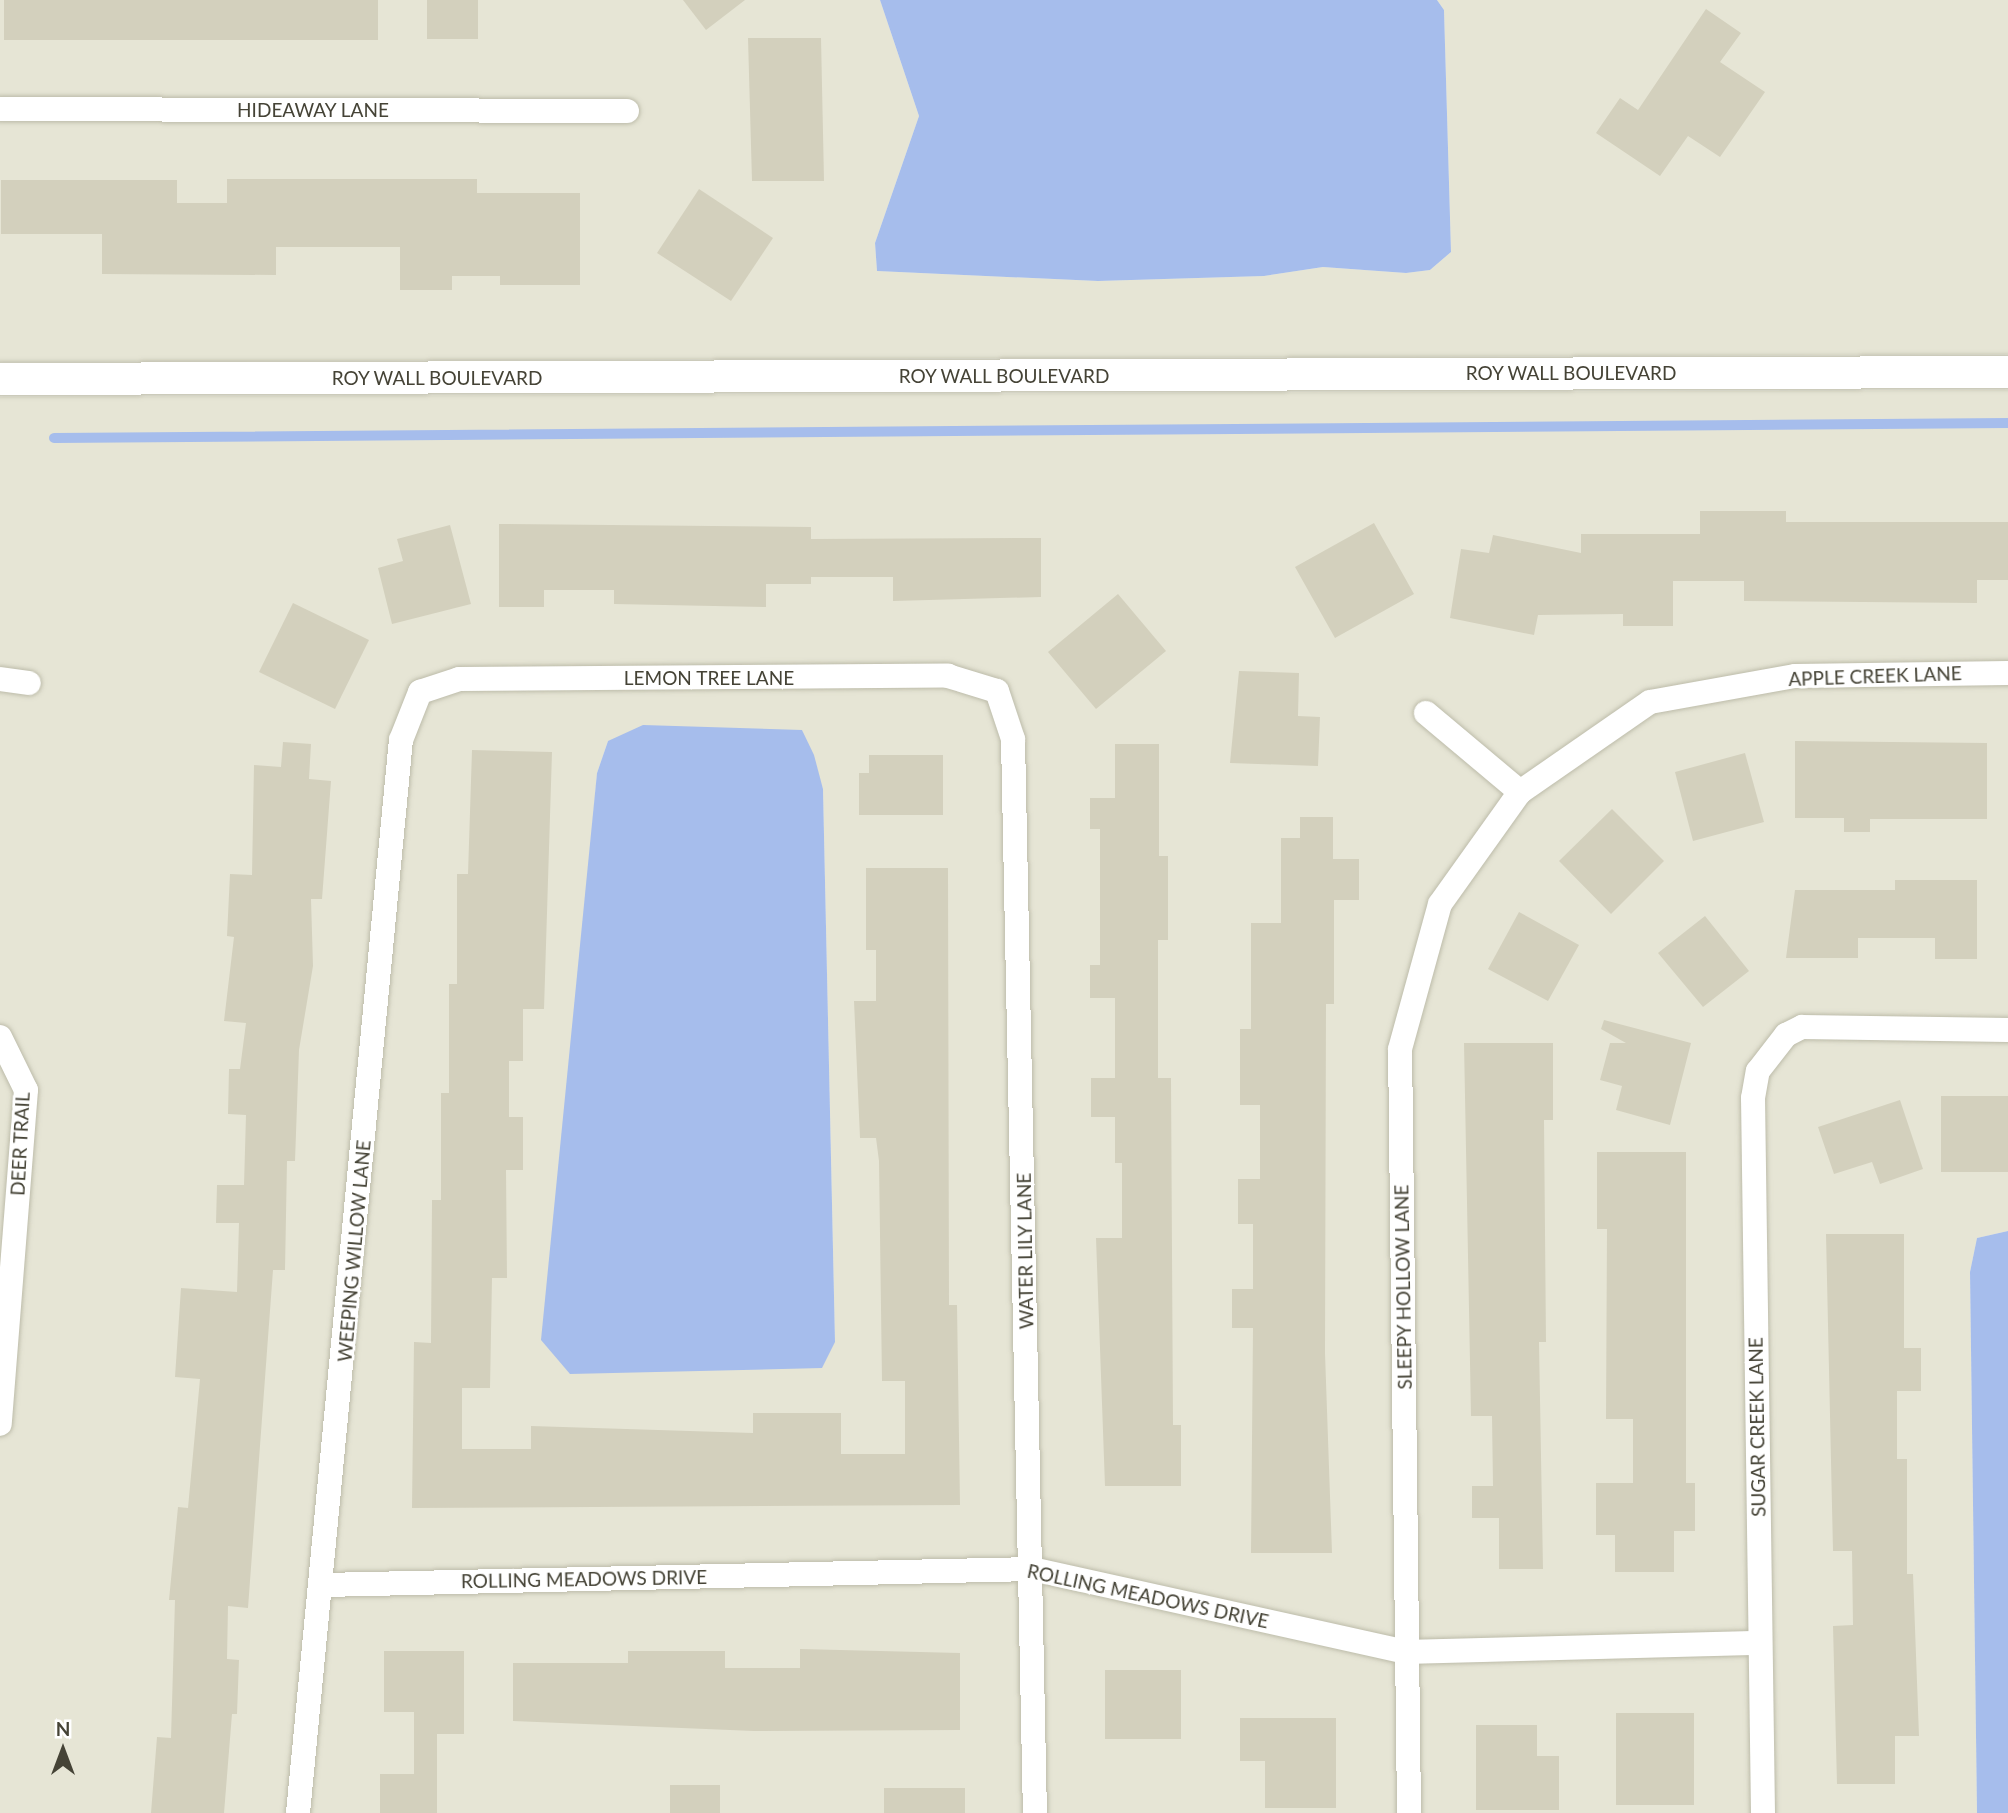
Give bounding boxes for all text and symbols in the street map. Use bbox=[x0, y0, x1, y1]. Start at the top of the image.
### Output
street label: HIDEAWAY LANE bbox=[237, 99, 389, 121]
street label: ROY WALL BOULEVARD bbox=[1465, 362, 1677, 384]
street label: ROY WALL BOULEVARD bbox=[898, 365, 1110, 387]
street label: ROY WALL BOULEVARD bbox=[331, 367, 543, 389]
street label: APPLE CREEK LANE bbox=[1788, 662, 1962, 690]
street label: LEMON TREE LANE bbox=[624, 667, 794, 689]
street label: DEER TRAIL bbox=[6, 1091, 34, 1197]
street label: WEEPING WILLOW LANE bbox=[333, 1139, 375, 1363]
street label: WATER LILY LANE bbox=[1012, 1172, 1038, 1330]
street label: SLEEPY HOLLOW LANE bbox=[1390, 1184, 1416, 1390]
street label: SUGAR CREEK LANE bbox=[1744, 1337, 1770, 1517]
street label: ROLLING MEADOWS DRIVE bbox=[1025, 1559, 1271, 1633]
street label: ROLLING MEADOWS DRIVE bbox=[461, 1565, 707, 1593]
north arrow bbox=[28, 1715, 98, 1785]
text: N bbox=[56, 1717, 70, 1740]

